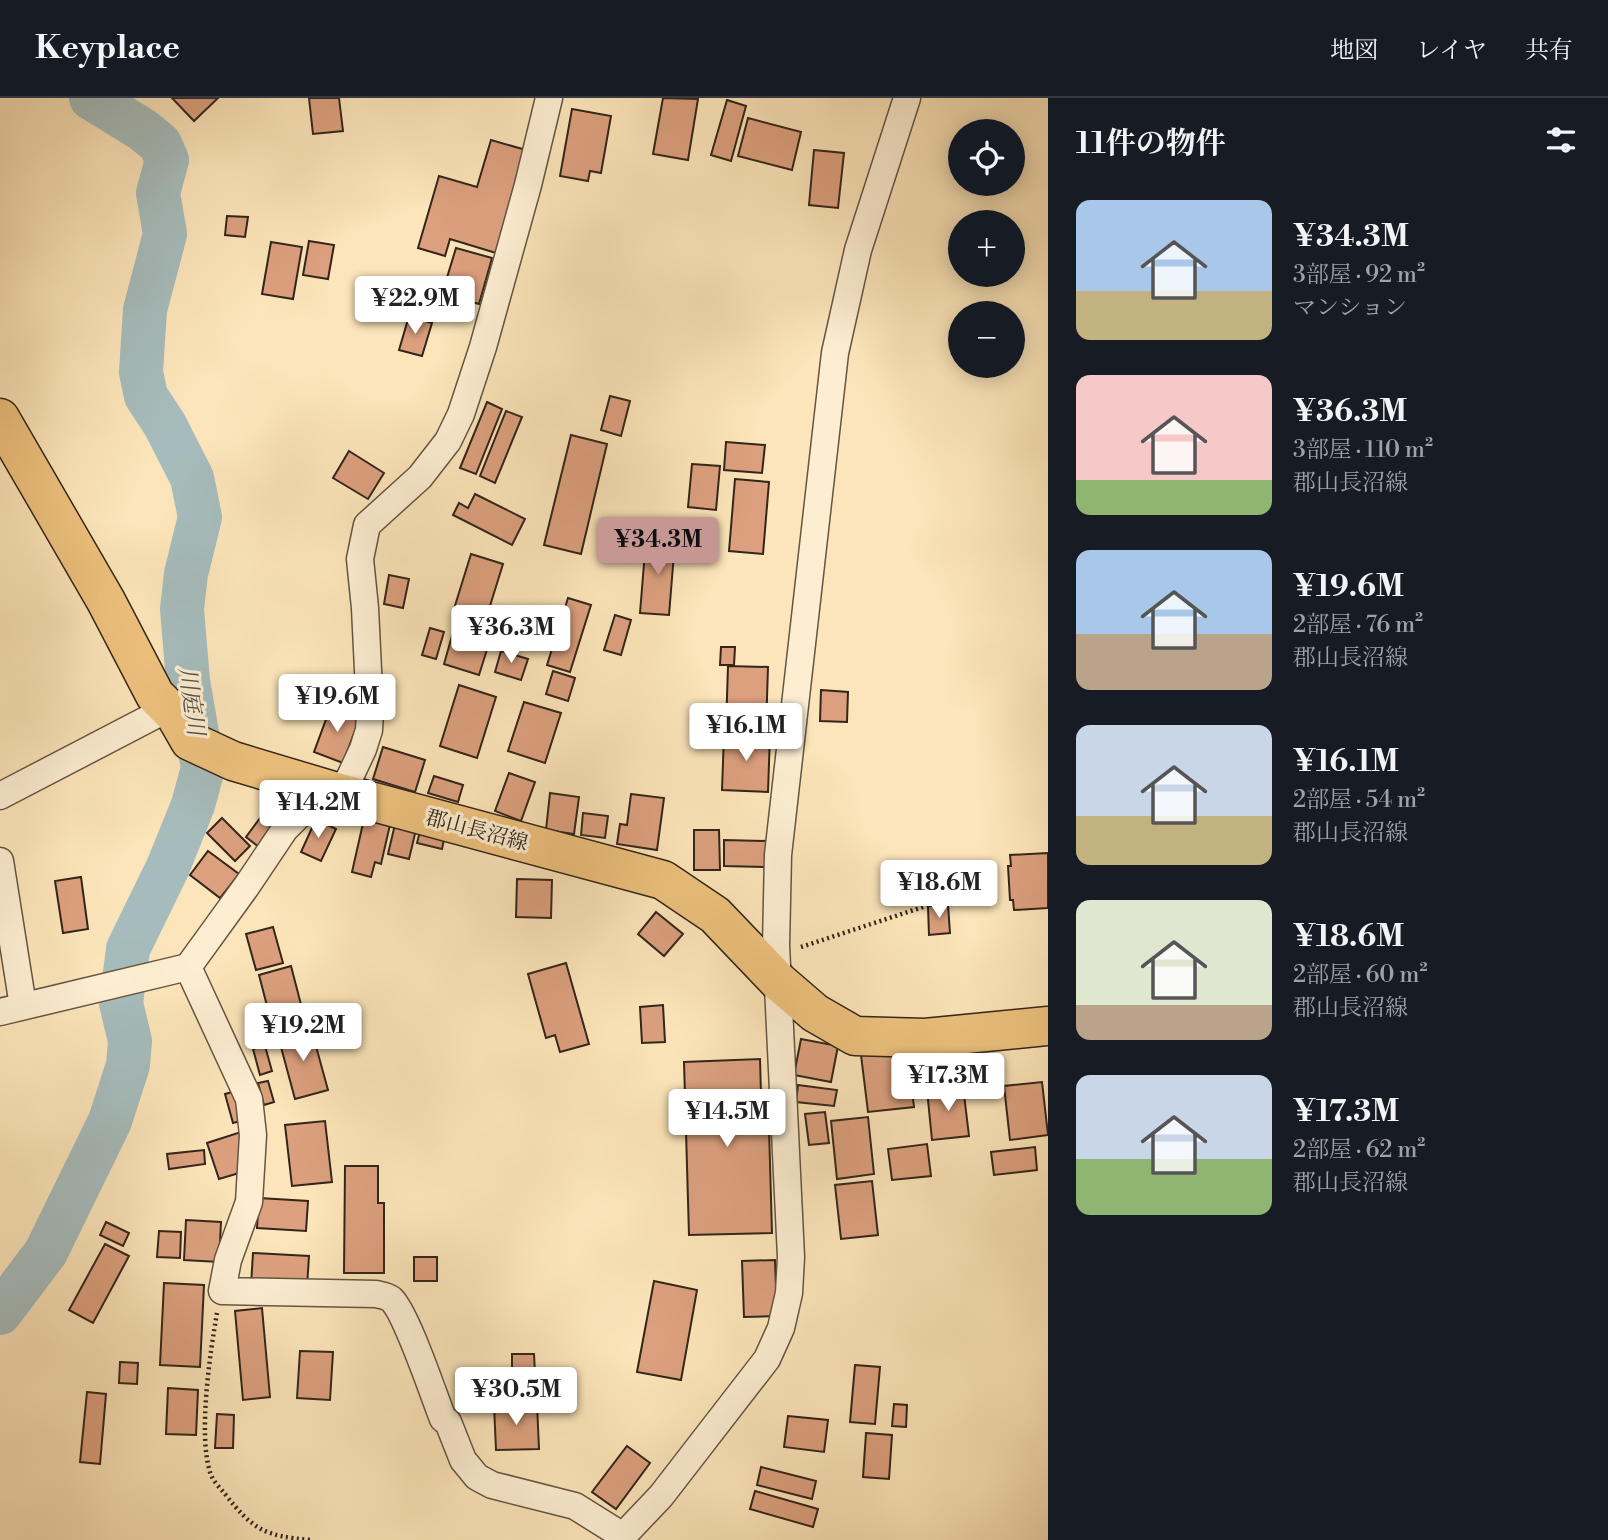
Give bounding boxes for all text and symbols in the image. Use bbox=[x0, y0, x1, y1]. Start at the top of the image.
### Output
text: Keyplace bbox=[35, 28, 180, 69]
text: 地図 bbox=[1330, 36, 1378, 66]
text: レイヤ bbox=[1416, 36, 1487, 66]
text: 共有 bbox=[1525, 36, 1573, 66]
map controls bbox=[948, 119, 1025, 378]
button: locate bbox=[948, 119, 1025, 196]
icon: filters bbox=[1542, 121, 1580, 159]
text: 11件の物件 bbox=[1076, 125, 1226, 163]
button: + bbox=[948, 210, 1025, 287]
text: ¥34.3M bbox=[1293, 218, 1409, 256]
icon: home bbox=[1132, 228, 1216, 312]
text: 3部屋 · 92 m² bbox=[1293, 261, 1425, 289]
pin: ¥22.9M bbox=[358, 276, 472, 336]
text: ¥22.9M bbox=[371, 285, 459, 313]
text: マンション bbox=[1293, 294, 1407, 322]
button: − bbox=[948, 301, 1025, 378]
text: ¥36.3M bbox=[1293, 393, 1407, 431]
icon: home bbox=[1132, 403, 1216, 487]
text: 3部屋 · 110 m² bbox=[1293, 436, 1433, 464]
text: 郡山長沼線 bbox=[1293, 469, 1408, 497]
pin: ¥34.3M bbox=[601, 518, 715, 577]
text: ¥34.3M bbox=[614, 526, 702, 554]
text: ¥19.6M bbox=[1293, 568, 1404, 606]
icon: home bbox=[1132, 578, 1216, 662]
pin: ¥36.3M bbox=[454, 606, 568, 665]
text: 2部屋 · 76 m² bbox=[1293, 611, 1423, 639]
text: ¥36.3M bbox=[467, 614, 555, 642]
text: 郡山長沼線 bbox=[1293, 644, 1408, 672]
water label: 川庭川 bbox=[172, 665, 210, 740]
pin: ¥19.6M bbox=[280, 674, 394, 734]
text: ¥19.6M bbox=[295, 683, 379, 711]
pin: ¥16.1M bbox=[689, 704, 803, 763]
text: ¥16.1M bbox=[705, 712, 787, 740]
text: ¥16.1M bbox=[1293, 743, 1399, 781]
icon: home bbox=[1132, 753, 1216, 837]
pin: ¥14.2M bbox=[261, 780, 375, 840]
text: 2部屋 · 54 m² bbox=[1293, 786, 1425, 814]
text: ¥14.2M bbox=[275, 789, 361, 817]
street label: 郡山長沼線 bbox=[423, 805, 531, 857]
text: 郡山長沼線 bbox=[1293, 819, 1408, 847]
pin: ¥18.6M bbox=[882, 860, 996, 920]
text: ¥18.6M bbox=[896, 869, 982, 897]
text: ¥18.6M bbox=[1293, 918, 1404, 956]
icon: home bbox=[1132, 928, 1216, 1012]
text: 2部屋 · 60 m² bbox=[1293, 961, 1428, 989]
text: 郡山長沼線 bbox=[1293, 994, 1408, 1022]
pin: ¥19.2M bbox=[246, 1004, 360, 1063]
text: ¥19.2M bbox=[261, 1012, 345, 1040]
pin: ¥17.3M bbox=[891, 1054, 1005, 1113]
text: ¥17.3M bbox=[907, 1062, 989, 1090]
pin: ¥14.5M bbox=[670, 1090, 784, 1149]
text: ¥17.3M bbox=[1293, 1093, 1399, 1131]
text: ¥14.5M bbox=[685, 1098, 769, 1126]
icon: home bbox=[1132, 1103, 1216, 1187]
text: 2部屋 · 62 m² bbox=[1293, 1136, 1425, 1164]
text: 郡山長沼線 bbox=[1293, 1169, 1408, 1197]
pin: ¥30.5M bbox=[459, 1368, 573, 1427]
text: ¥30.5M bbox=[471, 1376, 561, 1404]

